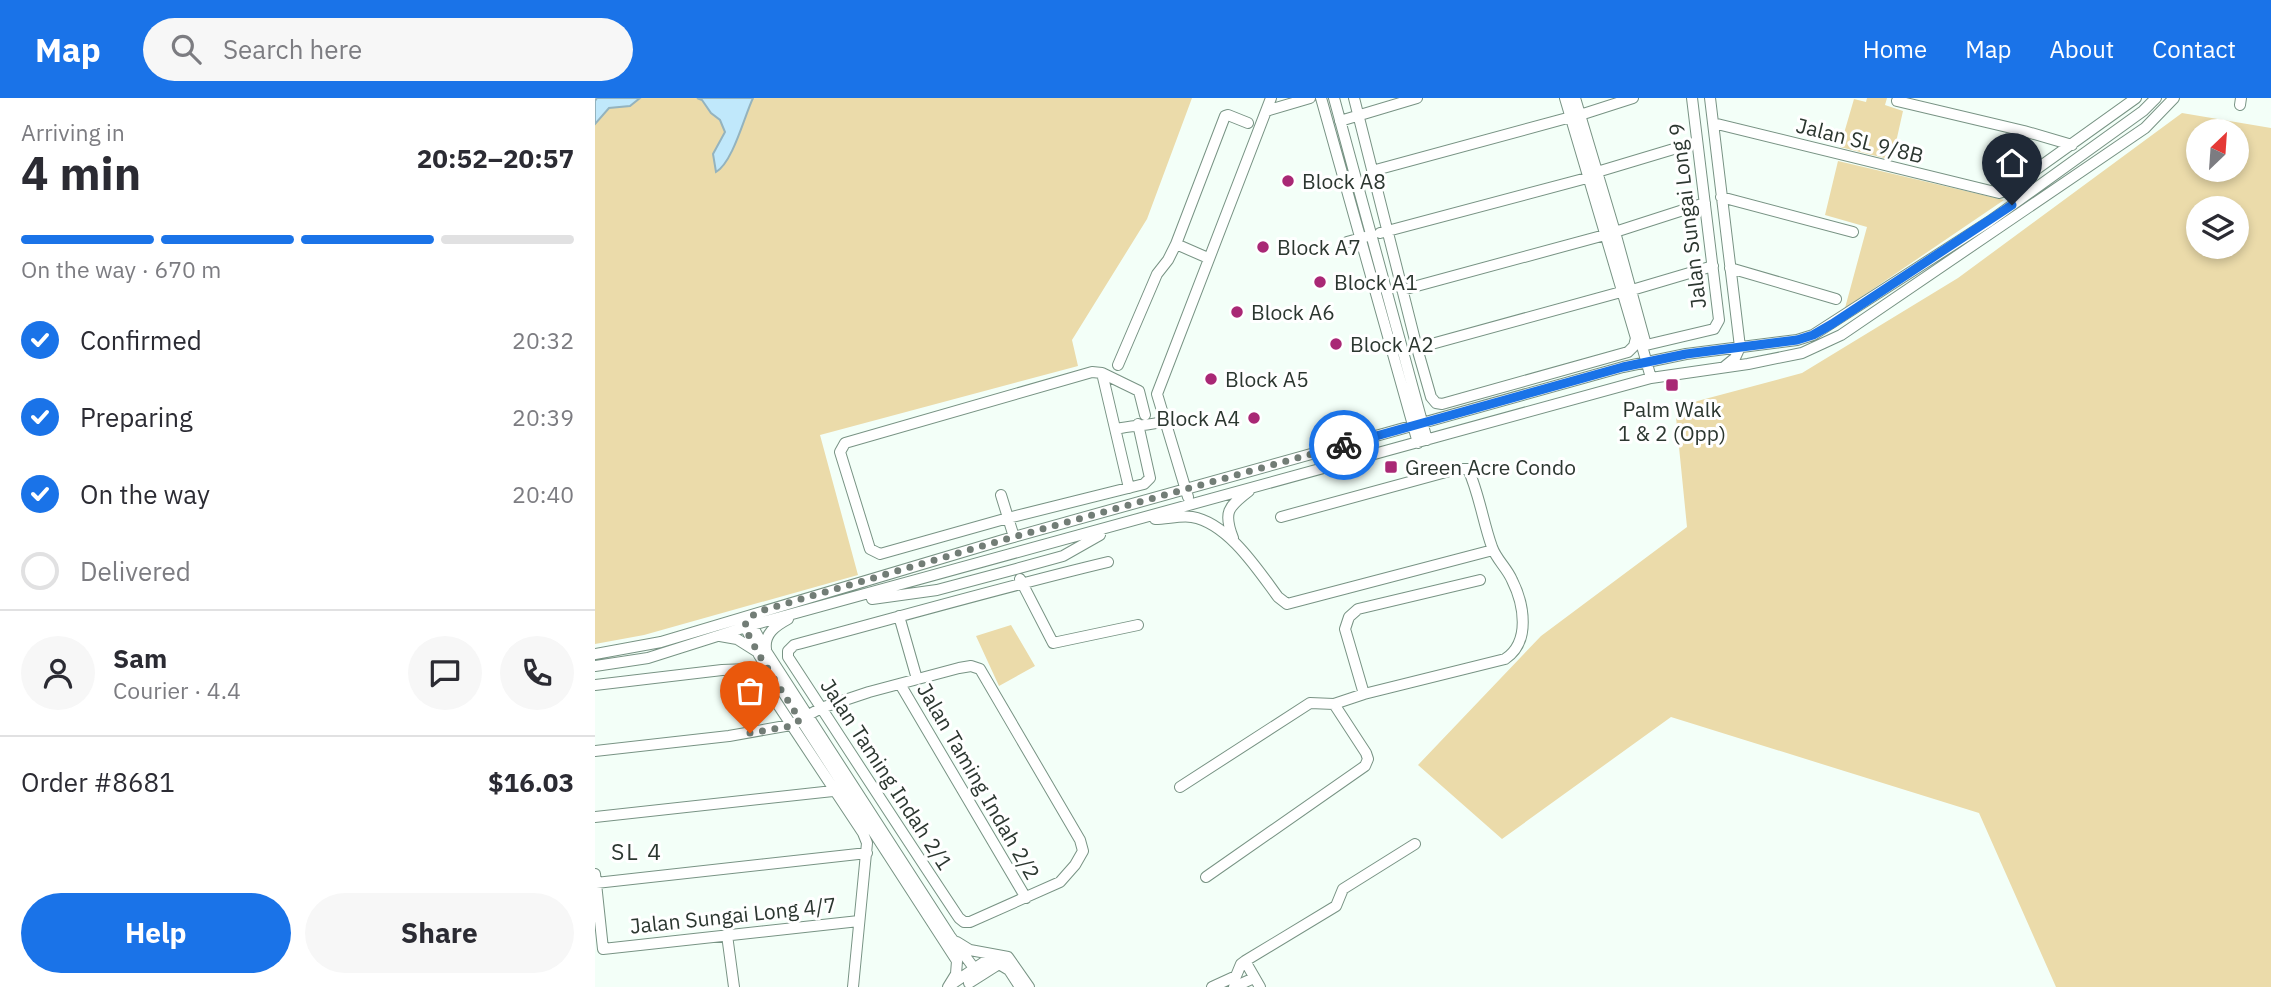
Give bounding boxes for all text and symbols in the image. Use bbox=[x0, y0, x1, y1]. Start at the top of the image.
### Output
search box bbox=[143, 18, 633, 81]
text: Map bbox=[35, 28, 101, 71]
icon: search bbox=[167, 30, 205, 68]
text: Search here bbox=[223, 32, 362, 66]
text: Home bbox=[1863, 33, 1927, 65]
text: Map bbox=[1965, 33, 2011, 65]
text: About bbox=[2049, 33, 2114, 65]
text: Contact bbox=[2152, 33, 2236, 65]
street label: Jalan SL 9/8B bbox=[1793, 111, 1927, 169]
text: Arriving in bbox=[21, 117, 125, 147]
north arrow bbox=[2186, 119, 2249, 182]
map controls bbox=[2186, 119, 2249, 259]
street label: Jalan Sungai Long 9 bbox=[1662, 122, 1712, 310]
pin bbox=[1982, 133, 2042, 205]
text: 20:52–20:57 bbox=[417, 141, 574, 175]
text: 4 min bbox=[21, 143, 141, 203]
icon: home bbox=[1993, 144, 2031, 182]
place label: Block A8 bbox=[1302, 167, 1386, 195]
marker: Block A8 bbox=[1280, 173, 1296, 189]
button: layers bbox=[2186, 196, 2249, 259]
place label: Block A7 bbox=[1277, 233, 1361, 261]
marker: Block A7 bbox=[1255, 239, 1271, 255]
text: On the way · 670 m bbox=[21, 254, 221, 284]
place label: Block A1 bbox=[1334, 268, 1418, 296]
marker: Block A1 bbox=[1312, 274, 1328, 290]
place label: Block A6 bbox=[1251, 298, 1335, 326]
marker: Block A6 bbox=[1229, 304, 1245, 320]
icon: check bbox=[21, 321, 59, 359]
text: Confirmed bbox=[80, 323, 202, 357]
text: 20:32 bbox=[512, 325, 574, 355]
place label: Block A2 bbox=[1350, 330, 1434, 358]
marker: Block A2 bbox=[1328, 336, 1344, 352]
place label: Block A5 bbox=[1225, 365, 1309, 393]
marker: Block A5 bbox=[1203, 371, 1219, 387]
marker: Palm Walk 1 & 2 (Opp) bbox=[1664, 377, 1680, 393]
place label: Palm Walk 1 & 2 (Opp) bbox=[1618, 395, 1726, 447]
icon: check bbox=[21, 398, 59, 436]
text: Preparing bbox=[80, 400, 193, 434]
text: 20:39 bbox=[512, 402, 574, 432]
place label: Block A4 bbox=[1156, 404, 1240, 432]
marker: Block A4 bbox=[1246, 410, 1262, 426]
courier bbox=[1309, 410, 1379, 480]
icon: bike bbox=[1325, 426, 1363, 464]
place label: Green Acre Condo bbox=[1405, 453, 1576, 481]
marker: Green Acre Condo bbox=[1383, 459, 1399, 475]
icon: check bbox=[21, 475, 59, 513]
text: On the way bbox=[80, 477, 210, 511]
text: 20:40 bbox=[512, 479, 574, 509]
text: Delivered bbox=[80, 554, 191, 588]
button: person bbox=[21, 636, 95, 710]
button: chat bbox=[408, 636, 482, 710]
button: phone bbox=[500, 636, 574, 710]
text: Sam bbox=[113, 641, 167, 675]
pin bbox=[720, 661, 780, 733]
icon: bag bbox=[731, 672, 769, 710]
street label: Jalan Taming Indah 2/1 bbox=[815, 673, 959, 875]
text: Courier · 4.4 bbox=[113, 675, 241, 705]
street label: Jalan Taming Indah 2/2 bbox=[911, 677, 1047, 885]
text: Order #8681 bbox=[21, 765, 175, 799]
text: $16.03 bbox=[488, 765, 574, 799]
district label: SL 4 bbox=[611, 836, 663, 866]
street label: Jalan Sungai Long 4/7 bbox=[628, 890, 838, 940]
button: Help bbox=[21, 893, 291, 973]
button: Share bbox=[305, 893, 574, 973]

